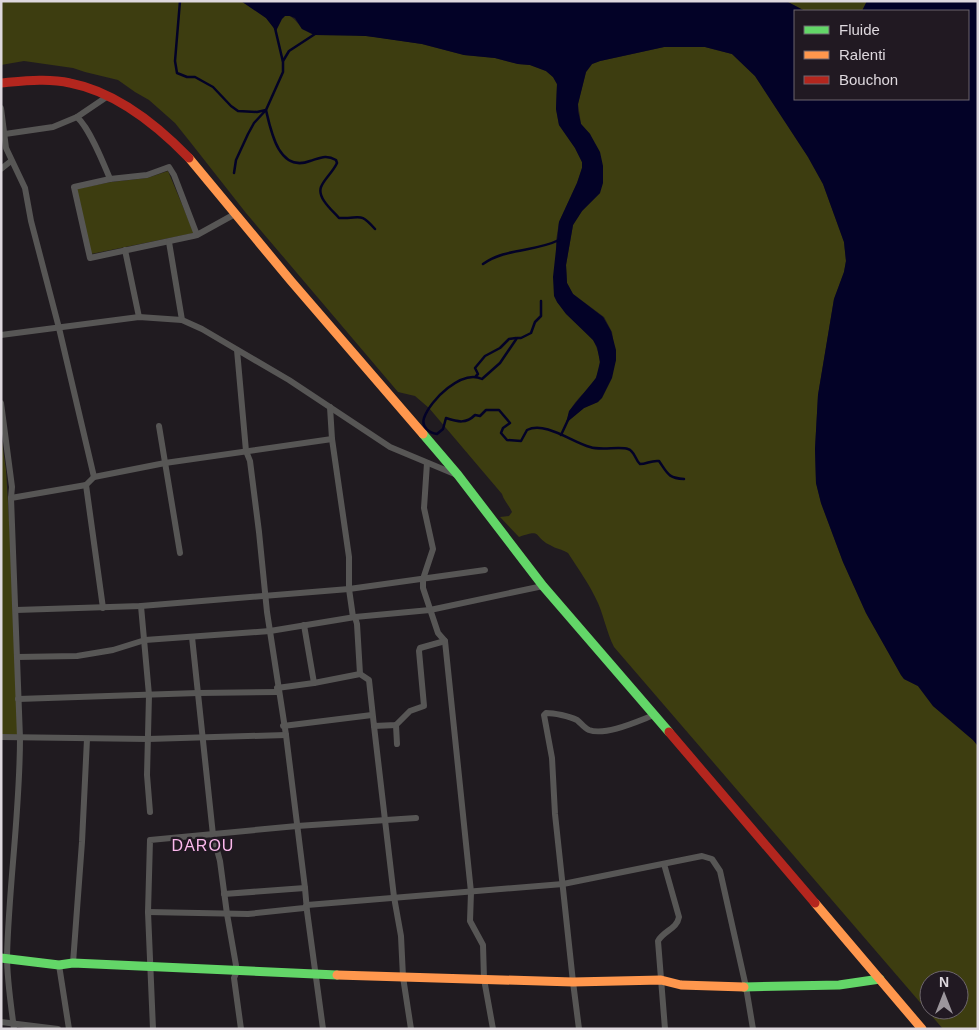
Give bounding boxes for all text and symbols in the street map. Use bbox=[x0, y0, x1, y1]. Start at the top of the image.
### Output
legend bbox=[794, 10, 969, 100]
text: Fluide bbox=[839, 21, 880, 38]
text: Ralenti bbox=[839, 46, 886, 63]
text: Bouchon bbox=[839, 71, 898, 88]
district label: DAROU bbox=[172, 837, 234, 854]
north arrow bbox=[919, 970, 969, 1020]
text: N bbox=[939, 974, 949, 990]

